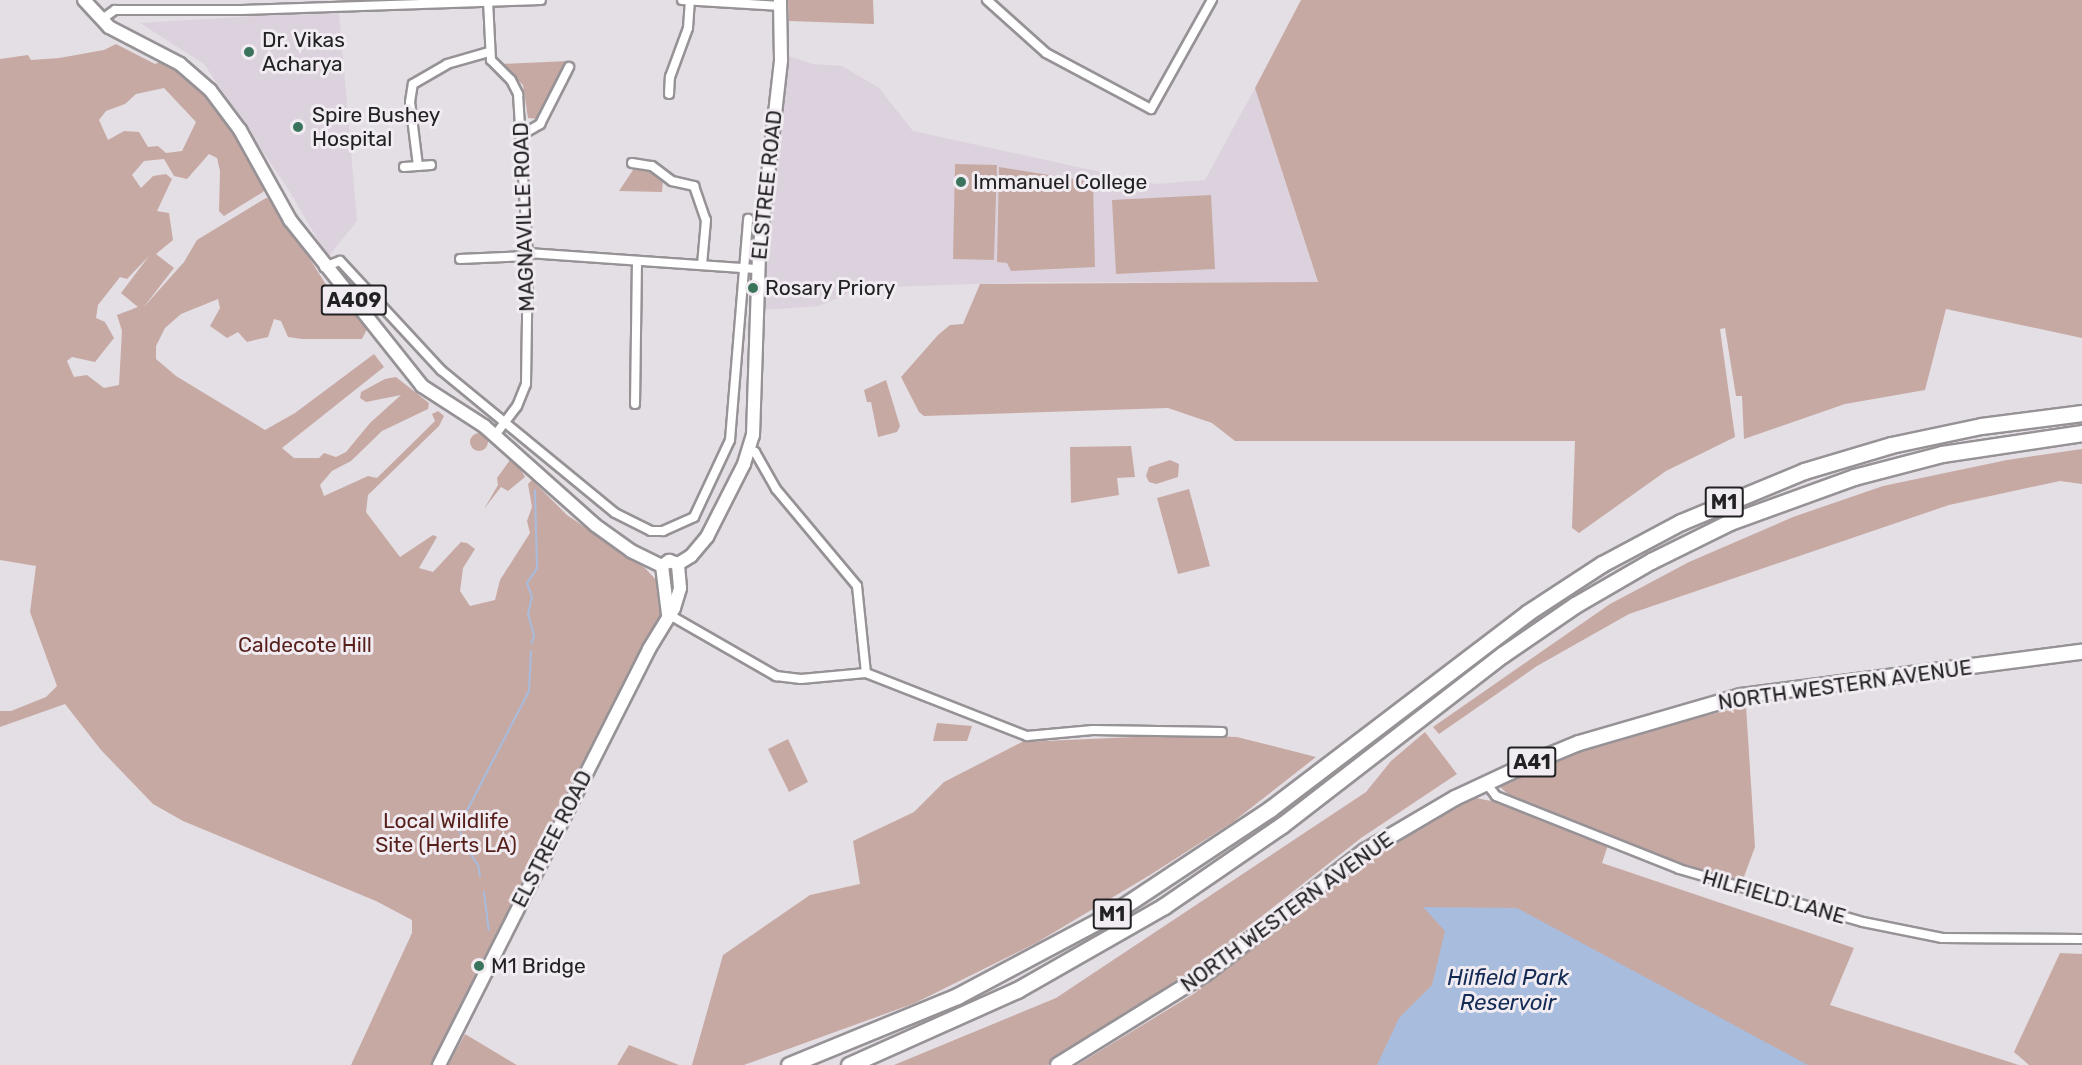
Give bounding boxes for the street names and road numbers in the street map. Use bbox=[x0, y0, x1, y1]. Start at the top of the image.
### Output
street label: ELSTREE ROAD bbox=[747, 109, 787, 261]
street label: MAGNAVILLE ROAD bbox=[508, 122, 540, 312]
road number: A409 bbox=[320, 283, 388, 317]
road number: M1 bbox=[1704, 485, 1744, 519]
street label: NORTH WESTERN AVENUE bbox=[1716, 655, 1974, 715]
road number: A41 bbox=[1506, 745, 1558, 779]
street label: ELSTREE ROAD bbox=[507, 766, 597, 912]
street label: NORTH WESTERN AVENUE bbox=[1176, 826, 1398, 998]
street label: HILFIELD LANE bbox=[1699, 865, 1849, 929]
road number: M1 bbox=[1092, 897, 1132, 931]

